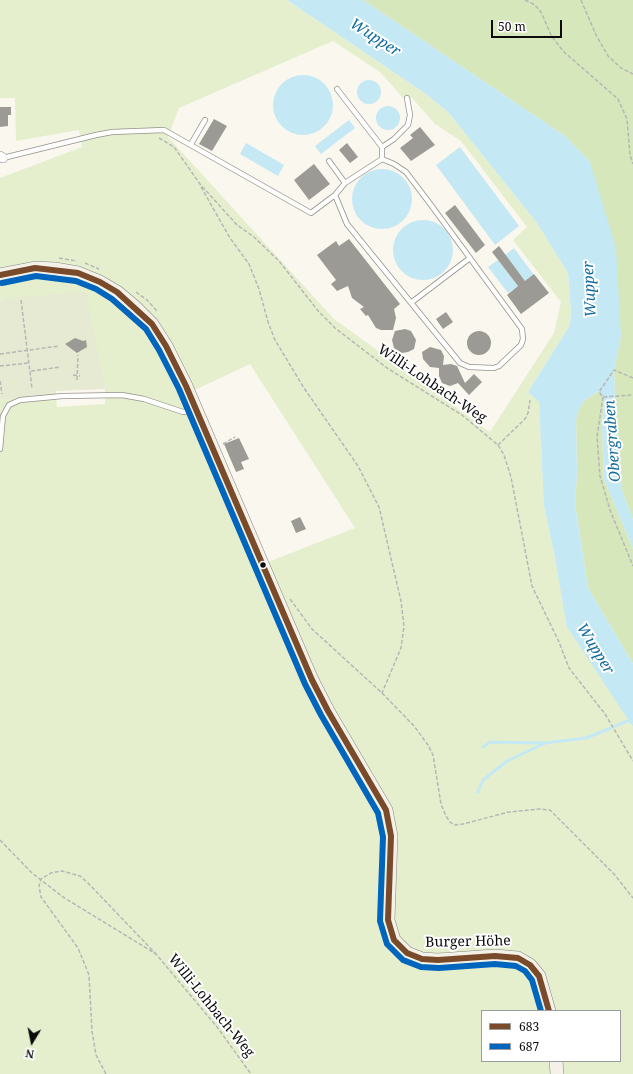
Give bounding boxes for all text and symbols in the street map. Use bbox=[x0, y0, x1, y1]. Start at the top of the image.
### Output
scale bar bbox=[493, 12, 564, 38]
water label: Wupper bbox=[346, 15, 404, 61]
text: 50 m bbox=[498, 18, 526, 35]
water label: Wupper bbox=[580, 260, 600, 318]
street label: Willi-Lohbach-Weg bbox=[374, 341, 490, 427]
water label: Obergraben bbox=[601, 399, 625, 483]
unlabelled marker bbox=[258, 560, 268, 570]
water label: Wupper bbox=[572, 620, 618, 678]
street label: Burger Höhe bbox=[425, 933, 511, 951]
street label: Willi-Lohbach-Weg bbox=[164, 951, 258, 1061]
legend bbox=[481, 1010, 621, 1062]
text: 683 bbox=[519, 1018, 539, 1035]
north arrow bbox=[12, 1022, 52, 1062]
text: 687 bbox=[519, 1038, 539, 1055]
text: N bbox=[24, 1046, 35, 1062]

